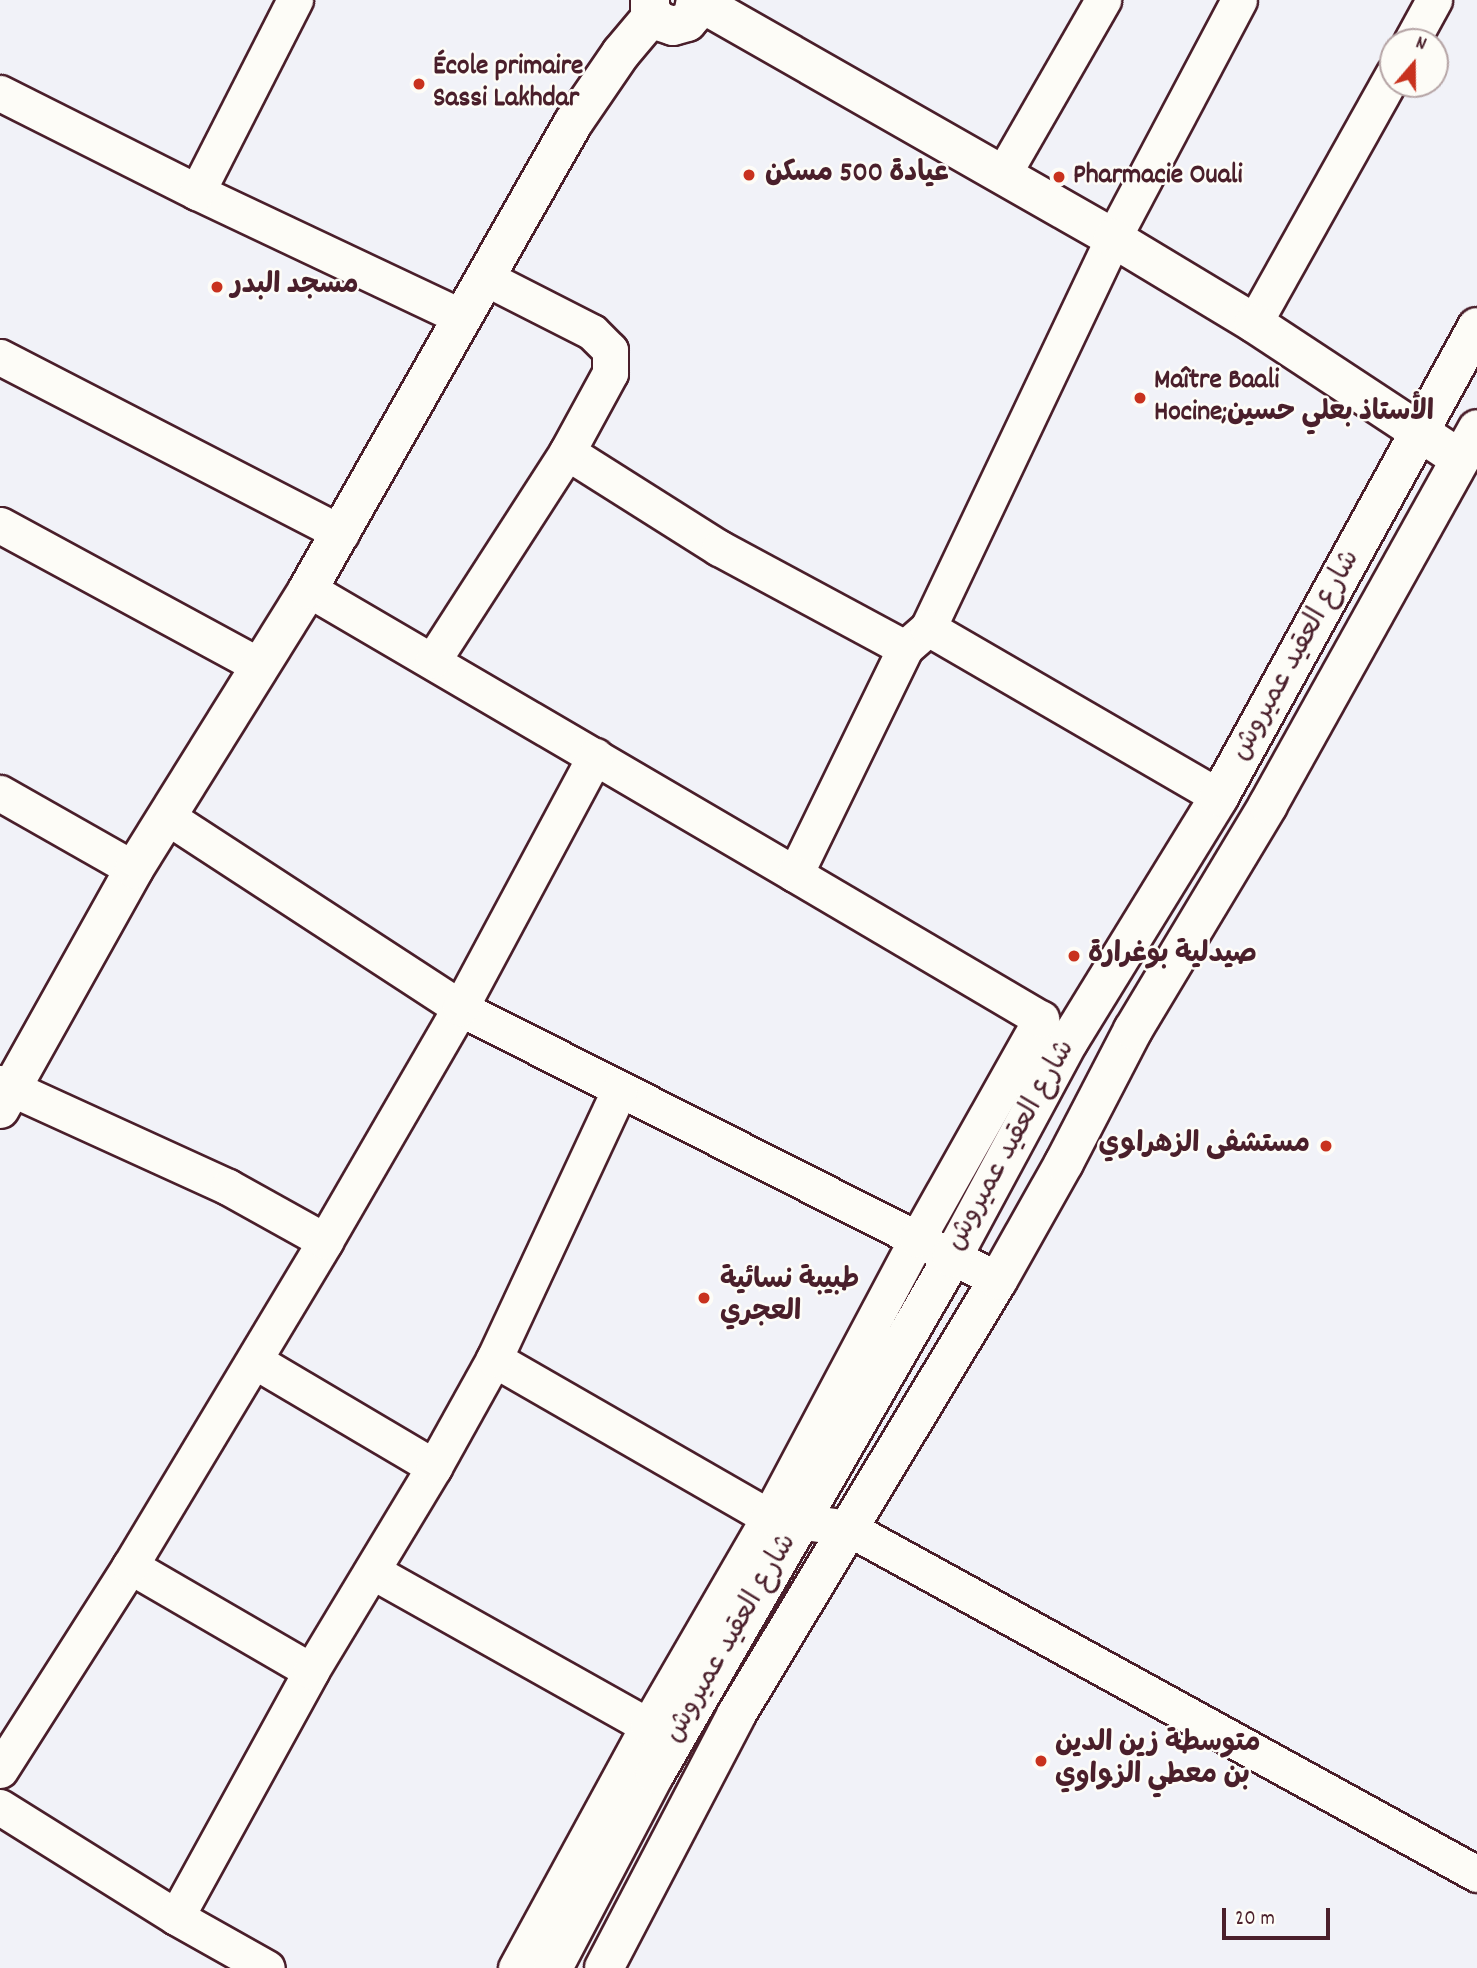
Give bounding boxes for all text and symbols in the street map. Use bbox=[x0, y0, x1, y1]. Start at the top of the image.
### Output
north arrow bbox=[1379, 28, 1449, 98]
text: N bbox=[1412, 30, 1430, 59]
place label: École primaire Sassi Lakhdar bbox=[433, 51, 583, 117]
marker: École primaire Sassi Lakhdar bbox=[411, 76, 427, 92]
place label: عيادة 500 مسكن bbox=[765, 158, 949, 192]
place label: Pharmacie Ouali bbox=[1073, 160, 1243, 194]
marker: عيادة 500 مسكن bbox=[739, 165, 759, 185]
marker: Pharmacie Ouali bbox=[1051, 169, 1067, 185]
place label: مسجد البدر bbox=[231, 270, 359, 304]
marker: مسجد البدر bbox=[209, 279, 225, 295]
place label: Maître Baali Hocine;الأستاذ بعلي حسين bbox=[1154, 365, 1434, 431]
marker: Maître Baali Hocine;الأستاذ بعلي حسين bbox=[1132, 390, 1148, 406]
street label: شارع العقيد عميروش bbox=[1225, 545, 1369, 767]
place label: صيدلية بوغرارة bbox=[1088, 939, 1257, 973]
marker: صيدلية بوغرارة bbox=[1066, 948, 1082, 964]
street label: شارع العقيد عميروش bbox=[940, 1035, 1084, 1257]
place label: مستشفى الزهراوي bbox=[1099, 1129, 1310, 1163]
marker: مستشفى الزهراوي bbox=[1316, 1136, 1336, 1156]
place label: طبيبة نسائية العجري bbox=[720, 1265, 859, 1331]
marker: طبيبة نسائية العجري bbox=[694, 1288, 714, 1308]
street label: شارع العقيد عميروش bbox=[659, 1529, 805, 1749]
place label: متوسطة زين الدين بن معطي الزواوي bbox=[1055, 1728, 1260, 1794]
marker: متوسطة زين الدين بن معطي الزواوي bbox=[1033, 1753, 1049, 1769]
scale bar bbox=[1225, 1895, 1334, 1939]
text: 20 m bbox=[1235, 1905, 1275, 1935]

